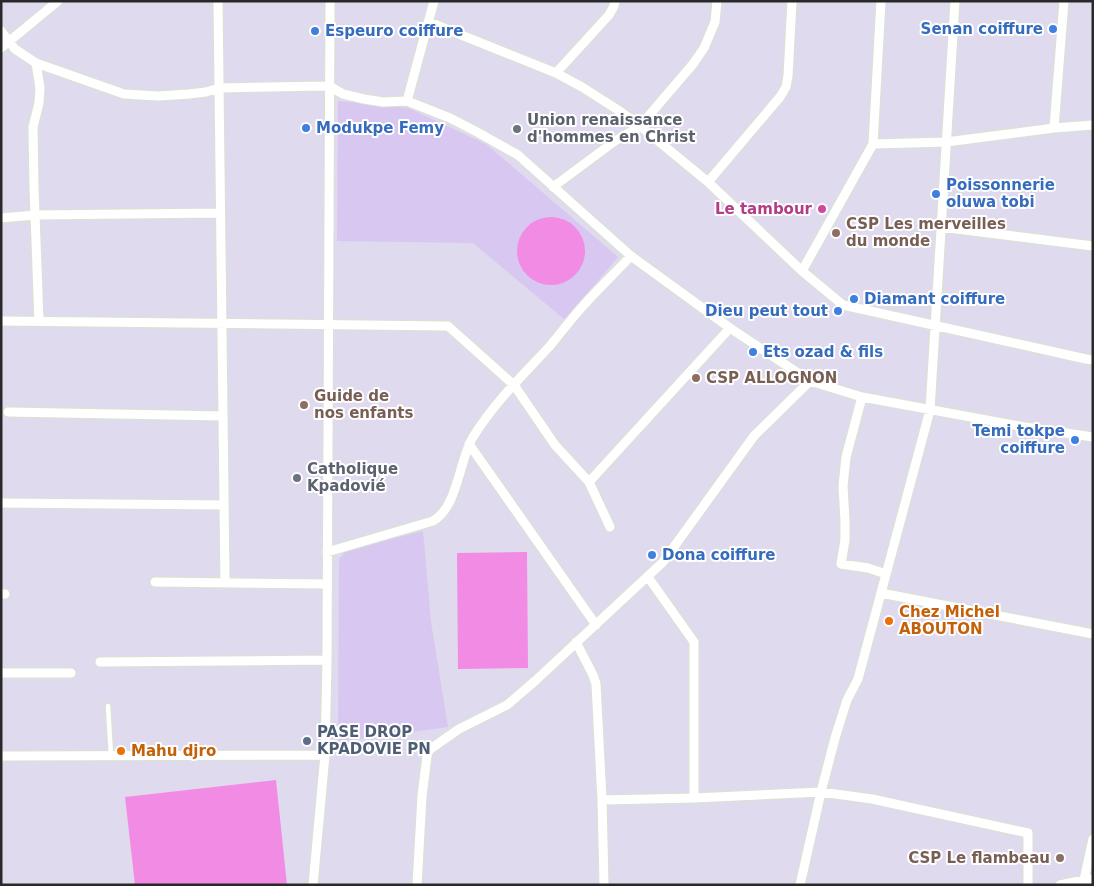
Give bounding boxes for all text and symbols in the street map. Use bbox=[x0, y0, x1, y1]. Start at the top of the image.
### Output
place label: Senan coiffure bbox=[921, 20, 1043, 38]
place label: Espeuro coiffure bbox=[325, 22, 463, 40]
marker: Senan coiffure bbox=[1047, 23, 1059, 35]
marker: Espeuro coiffure bbox=[309, 25, 321, 37]
place label: Union renaissance d'hommes en Christ bbox=[527, 111, 695, 146]
place label: Modukpe Femy bbox=[316, 119, 444, 137]
marker: Modukpe Femy bbox=[300, 122, 312, 134]
marker: Union renaissance d'hommes en Christ bbox=[511, 123, 523, 135]
place label: Poissonnerie oluwa tobi bbox=[946, 176, 1055, 211]
marker: Poissonnerie oluwa tobi bbox=[930, 188, 942, 200]
place label: Le tambour bbox=[715, 200, 813, 218]
marker: Le tambour bbox=[816, 203, 828, 215]
place label: CSP Les merveilles du monde bbox=[846, 215, 1006, 250]
marker: CSP Les merveilles du monde bbox=[830, 227, 842, 239]
place label: Diamant coiffure bbox=[864, 290, 1005, 308]
marker: Diamant coiffure bbox=[848, 293, 860, 305]
place label: Dieu peut tout bbox=[705, 302, 828, 320]
marker: Dieu peut tout bbox=[832, 305, 844, 317]
place label: Ets ozad & fils bbox=[763, 343, 883, 361]
marker: Ets ozad & fils bbox=[747, 346, 759, 358]
place label: CSP ALLOGNON bbox=[706, 369, 837, 387]
marker: CSP ALLOGNON bbox=[690, 372, 702, 384]
place label: Guide de nos enfants bbox=[314, 387, 413, 422]
marker: Guide de nos enfants bbox=[298, 399, 310, 411]
place label: Temi tokpe coiffure bbox=[972, 422, 1065, 457]
marker: Temi tokpe coiffure bbox=[1069, 434, 1081, 446]
place label: Catholique Kpadovié bbox=[307, 460, 398, 495]
marker: Catholique Kpadovié bbox=[291, 472, 303, 484]
place label: Dona coiffure bbox=[662, 546, 776, 564]
marker: Dona coiffure bbox=[646, 549, 658, 561]
place label: Chez Michel ABOUTON bbox=[899, 603, 1000, 638]
marker: Chez Michel ABOUTON bbox=[883, 615, 895, 627]
place label: PASE DROP KPADOVIE PN bbox=[317, 723, 431, 758]
marker: PASE DROP KPADOVIE PN bbox=[301, 735, 313, 747]
place label: Mahu djro bbox=[131, 742, 216, 760]
marker: Mahu djro bbox=[115, 745, 127, 757]
place label: CSP Le flambeau bbox=[908, 849, 1050, 867]
marker: CSP Le flambeau bbox=[1054, 852, 1066, 864]

